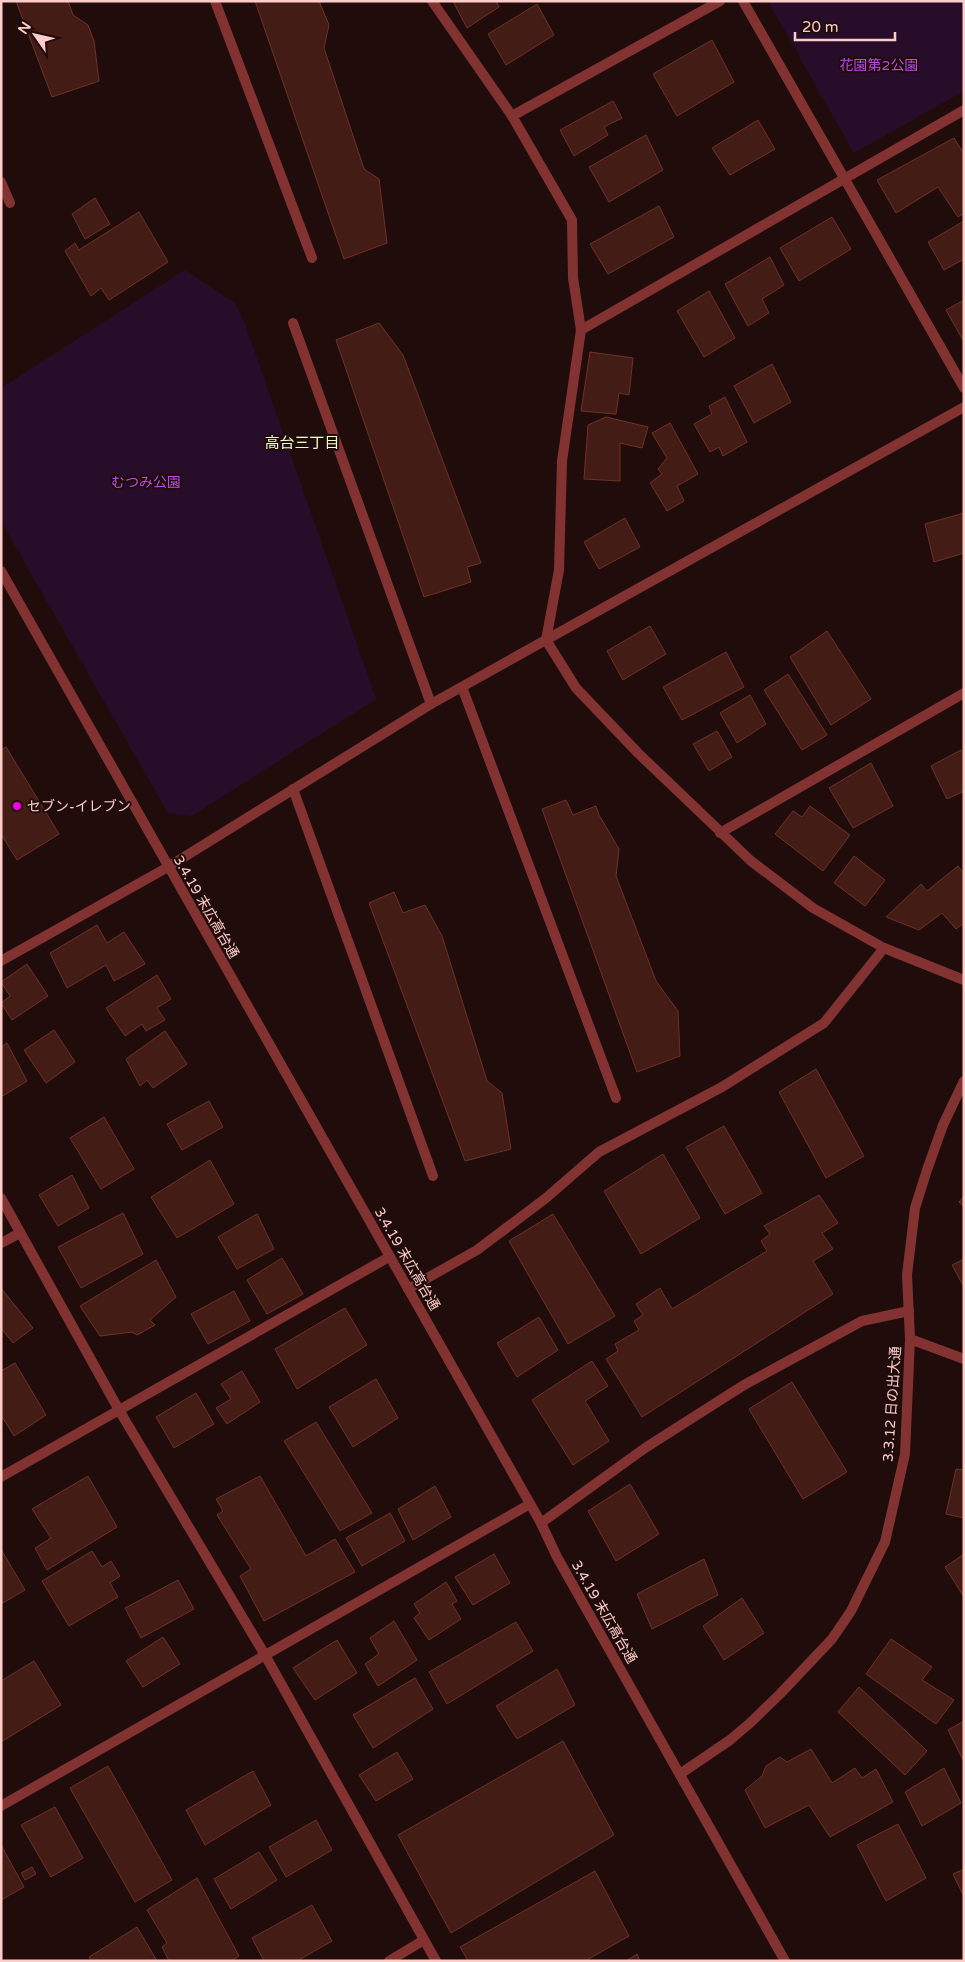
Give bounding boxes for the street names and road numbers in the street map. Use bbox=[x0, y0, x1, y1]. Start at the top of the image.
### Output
street label: 3.4.19 末広高台通 bbox=[170, 853, 242, 961]
street label: 3.4.19 末広高台通 bbox=[371, 1205, 443, 1313]
street label: 3.3.12 日の出大通 bbox=[879, 1346, 905, 1462]
street label: 3.4.19 末広高台通 bbox=[568, 1558, 640, 1666]

